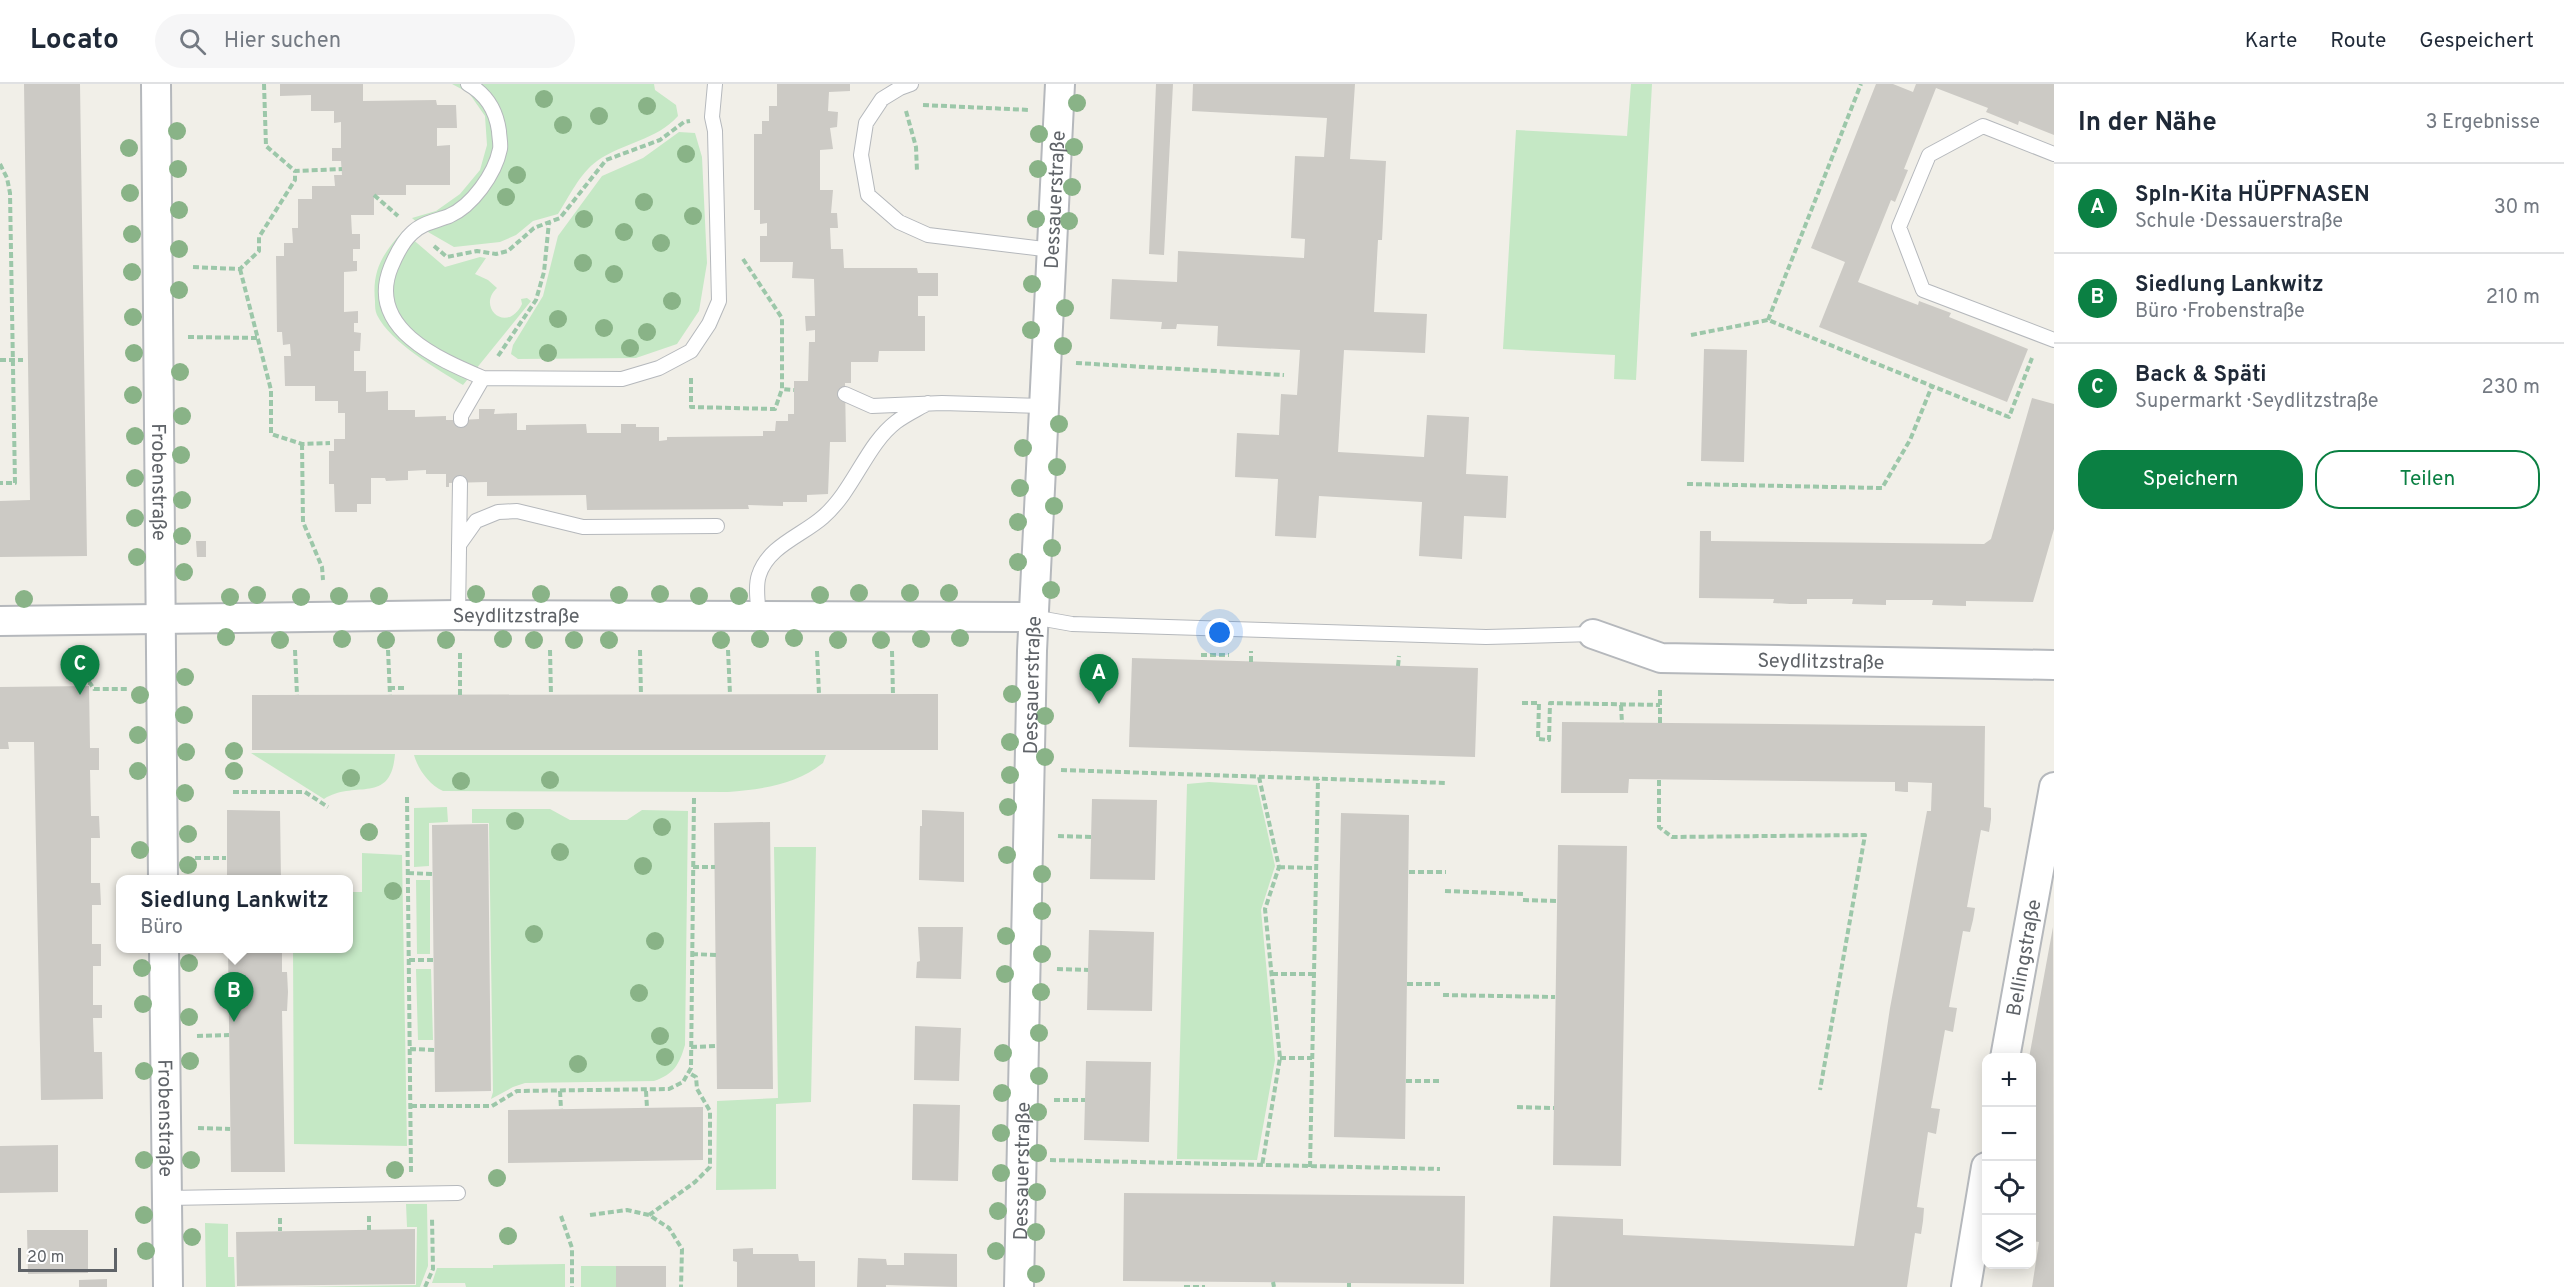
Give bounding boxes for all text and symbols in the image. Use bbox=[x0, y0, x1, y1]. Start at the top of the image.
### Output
search box bbox=[155, 14, 575, 68]
text: Locato bbox=[30, 23, 119, 59]
icon: search bbox=[176, 25, 209, 58]
text: Hier suchen bbox=[224, 28, 341, 55]
text: Karte bbox=[2245, 28, 2297, 55]
text: Route bbox=[2330, 28, 2386, 55]
text: Gespeichert bbox=[2419, 28, 2534, 55]
text: In der Nähe bbox=[2078, 107, 2217, 140]
text: 3 Ergebnisse bbox=[2425, 110, 2540, 136]
street label: Dessauerstraße bbox=[1040, 130, 1073, 270]
text: SpIn-Kita HÜPFNASEN bbox=[2135, 182, 2370, 209]
text: A bbox=[2090, 195, 2105, 221]
text: 30 m bbox=[2494, 195, 2540, 221]
text: Schule · Dessauerstraße bbox=[2135, 209, 2343, 235]
text: Siedlung Lankwitz bbox=[2135, 272, 2324, 299]
text: B bbox=[2091, 285, 2104, 311]
text: 210 m bbox=[2486, 285, 2540, 311]
text: Büro · Frobenstraße bbox=[2135, 299, 2305, 325]
text: Back & Späti bbox=[2135, 362, 2266, 389]
text: C bbox=[2091, 375, 2104, 401]
text: 230 m bbox=[2481, 375, 2540, 401]
text: Supermarkt · Seydlitzstraße bbox=[2135, 389, 2378, 415]
street label: Frobenstraße bbox=[144, 423, 171, 541]
button: Speichern bbox=[2078, 450, 2303, 509]
button: Teilen bbox=[2315, 450, 2540, 509]
street label: Seydlitzstraße bbox=[452, 604, 580, 630]
street label: Dessauerstraße bbox=[1019, 615, 1049, 755]
your location bbox=[1205, 618, 1234, 647]
pin: C bbox=[60, 646, 100, 695]
street label: Seydlitzstraße bbox=[1757, 649, 1885, 677]
pin: A bbox=[1080, 654, 1118, 704]
popup bbox=[116, 875, 353, 953]
text: Siedlung Lankwitz bbox=[140, 888, 329, 915]
street label: Bellingstraße bbox=[2002, 898, 2048, 1018]
text: Büro bbox=[140, 915, 183, 941]
pin: B bbox=[214, 972, 254, 1022]
map controls bbox=[1982, 1053, 2036, 1269]
button: + bbox=[1982, 1053, 2036, 1107]
street label: Frobenstraße bbox=[150, 1059, 178, 1177]
street label: Dessauerstraße bbox=[1009, 1102, 1038, 1241]
button: − bbox=[1982, 1107, 2036, 1161]
button: locate bbox=[1982, 1161, 2036, 1215]
button: layers bbox=[1982, 1215, 2036, 1269]
scale bar bbox=[18, 1245, 117, 1272]
text: 20 m bbox=[27, 1248, 64, 1268]

